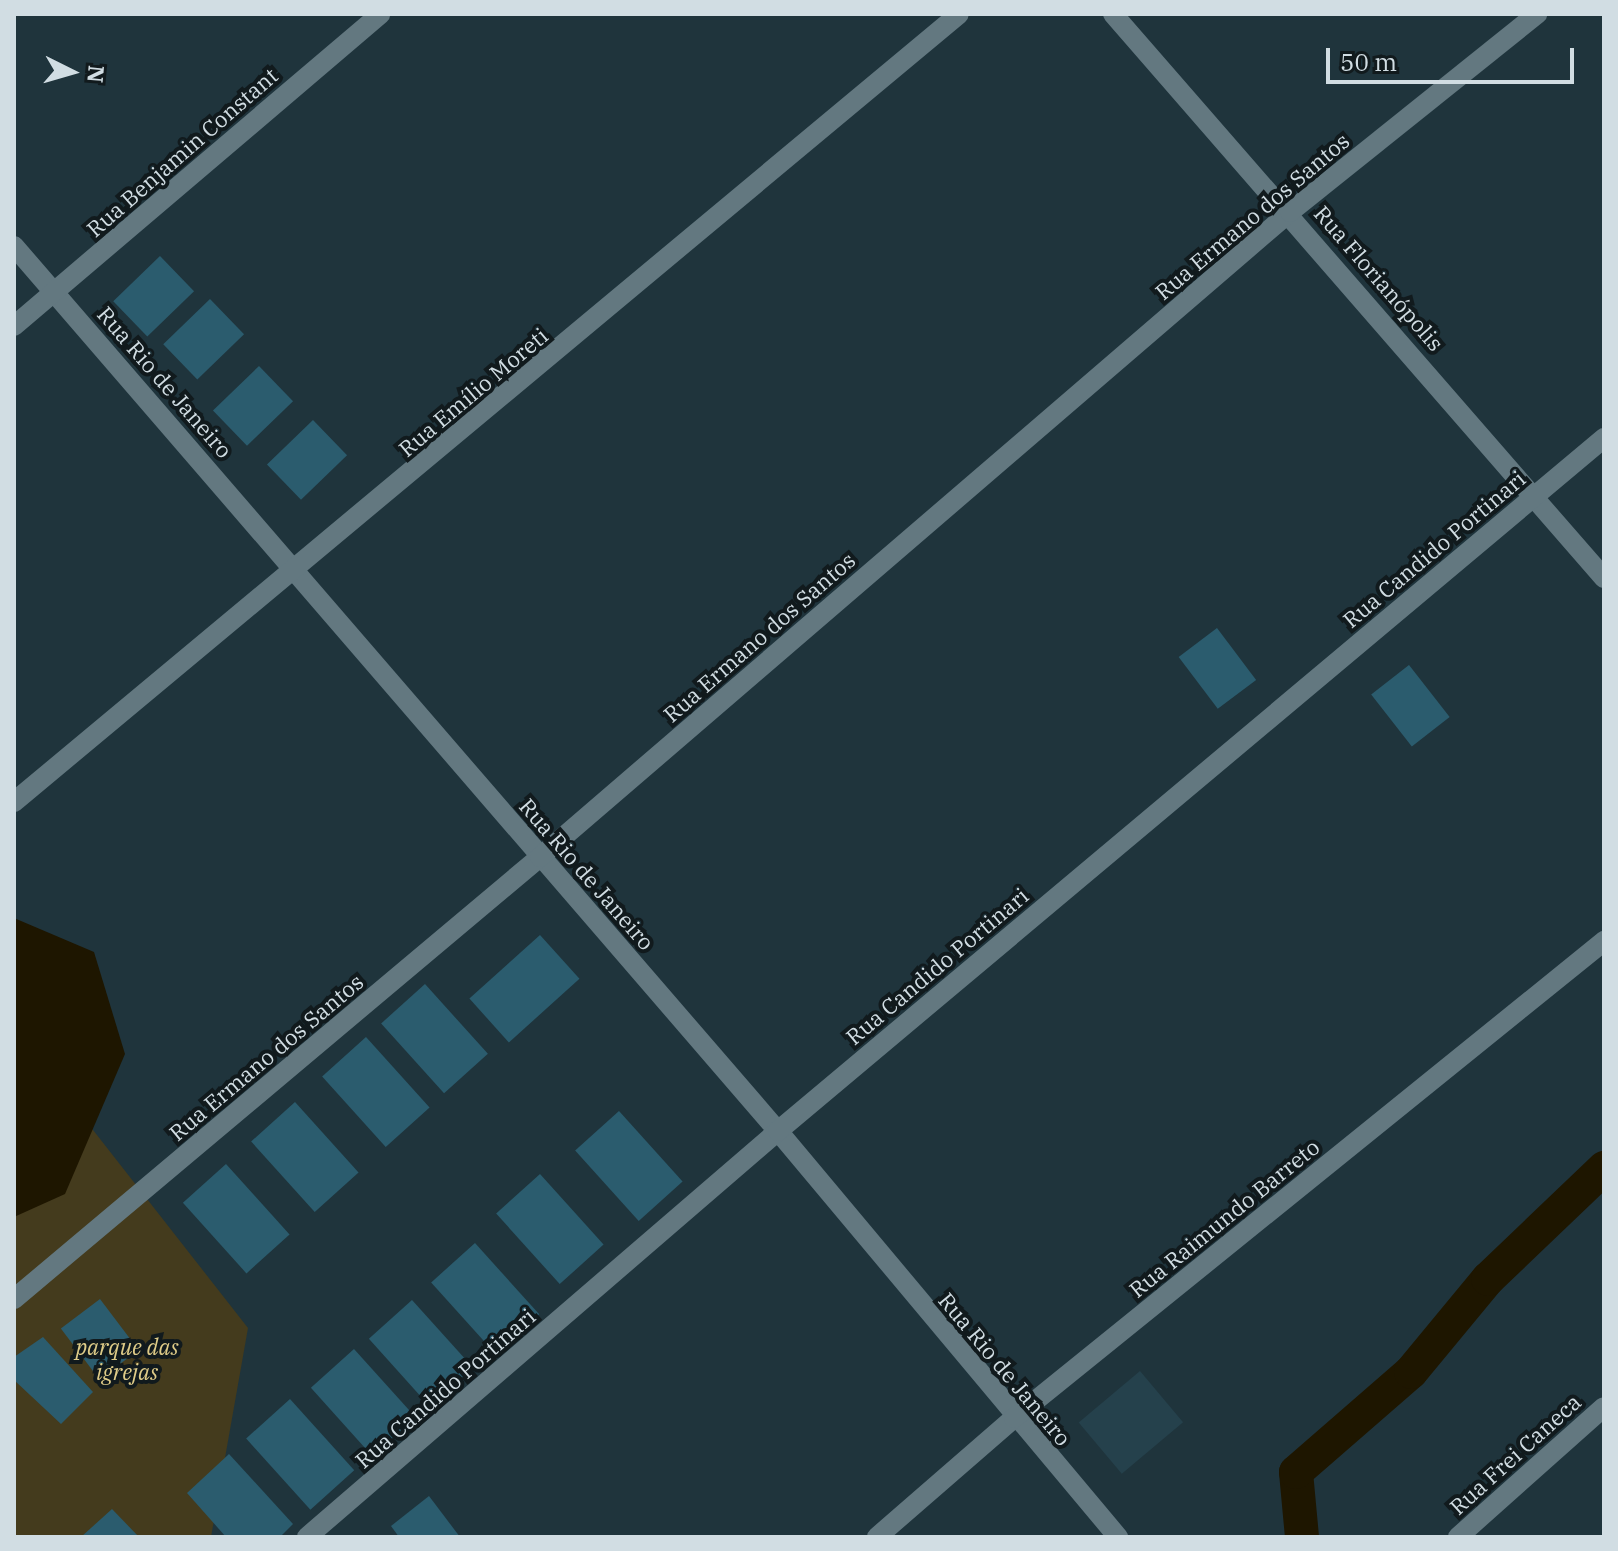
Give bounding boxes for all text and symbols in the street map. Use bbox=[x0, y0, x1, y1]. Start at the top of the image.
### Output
north arrow bbox=[32, 32, 112, 112]
scale bar bbox=[1330, 32, 1578, 82]
text: 50 m bbox=[1340, 46, 1397, 78]
street label: Rua Benjamin Constant bbox=[81, 62, 283, 242]
text: N bbox=[81, 64, 112, 84]
street label: Rua Ermano dos Santos bbox=[1150, 127, 1354, 305]
street label: Rua Florianópolis bbox=[1309, 200, 1449, 356]
street label: Rua Rio de Janeiro bbox=[92, 301, 238, 463]
street label: Rua Emílio Moreti bbox=[393, 322, 553, 462]
street label: Rua Candido Portinari bbox=[1337, 465, 1531, 633]
street label: Rua Ermano dos Santos bbox=[658, 547, 860, 727]
street label: Rua Rio de Janeiro bbox=[514, 793, 660, 955]
street label: Rua Candido Portinari bbox=[840, 882, 1034, 1050]
street label: Rua Ermano dos Santos bbox=[164, 968, 368, 1146]
street label: Rua Raimundo Barreto bbox=[1124, 1133, 1324, 1303]
street label: Rua Rio de Janeiro bbox=[933, 1287, 1077, 1451]
street label: Rua Candido Portinari bbox=[350, 1303, 540, 1473]
park label: parque das igrejas bbox=[75, 1333, 179, 1384]
street label: Rua Frei Caneca bbox=[1444, 1388, 1586, 1520]

